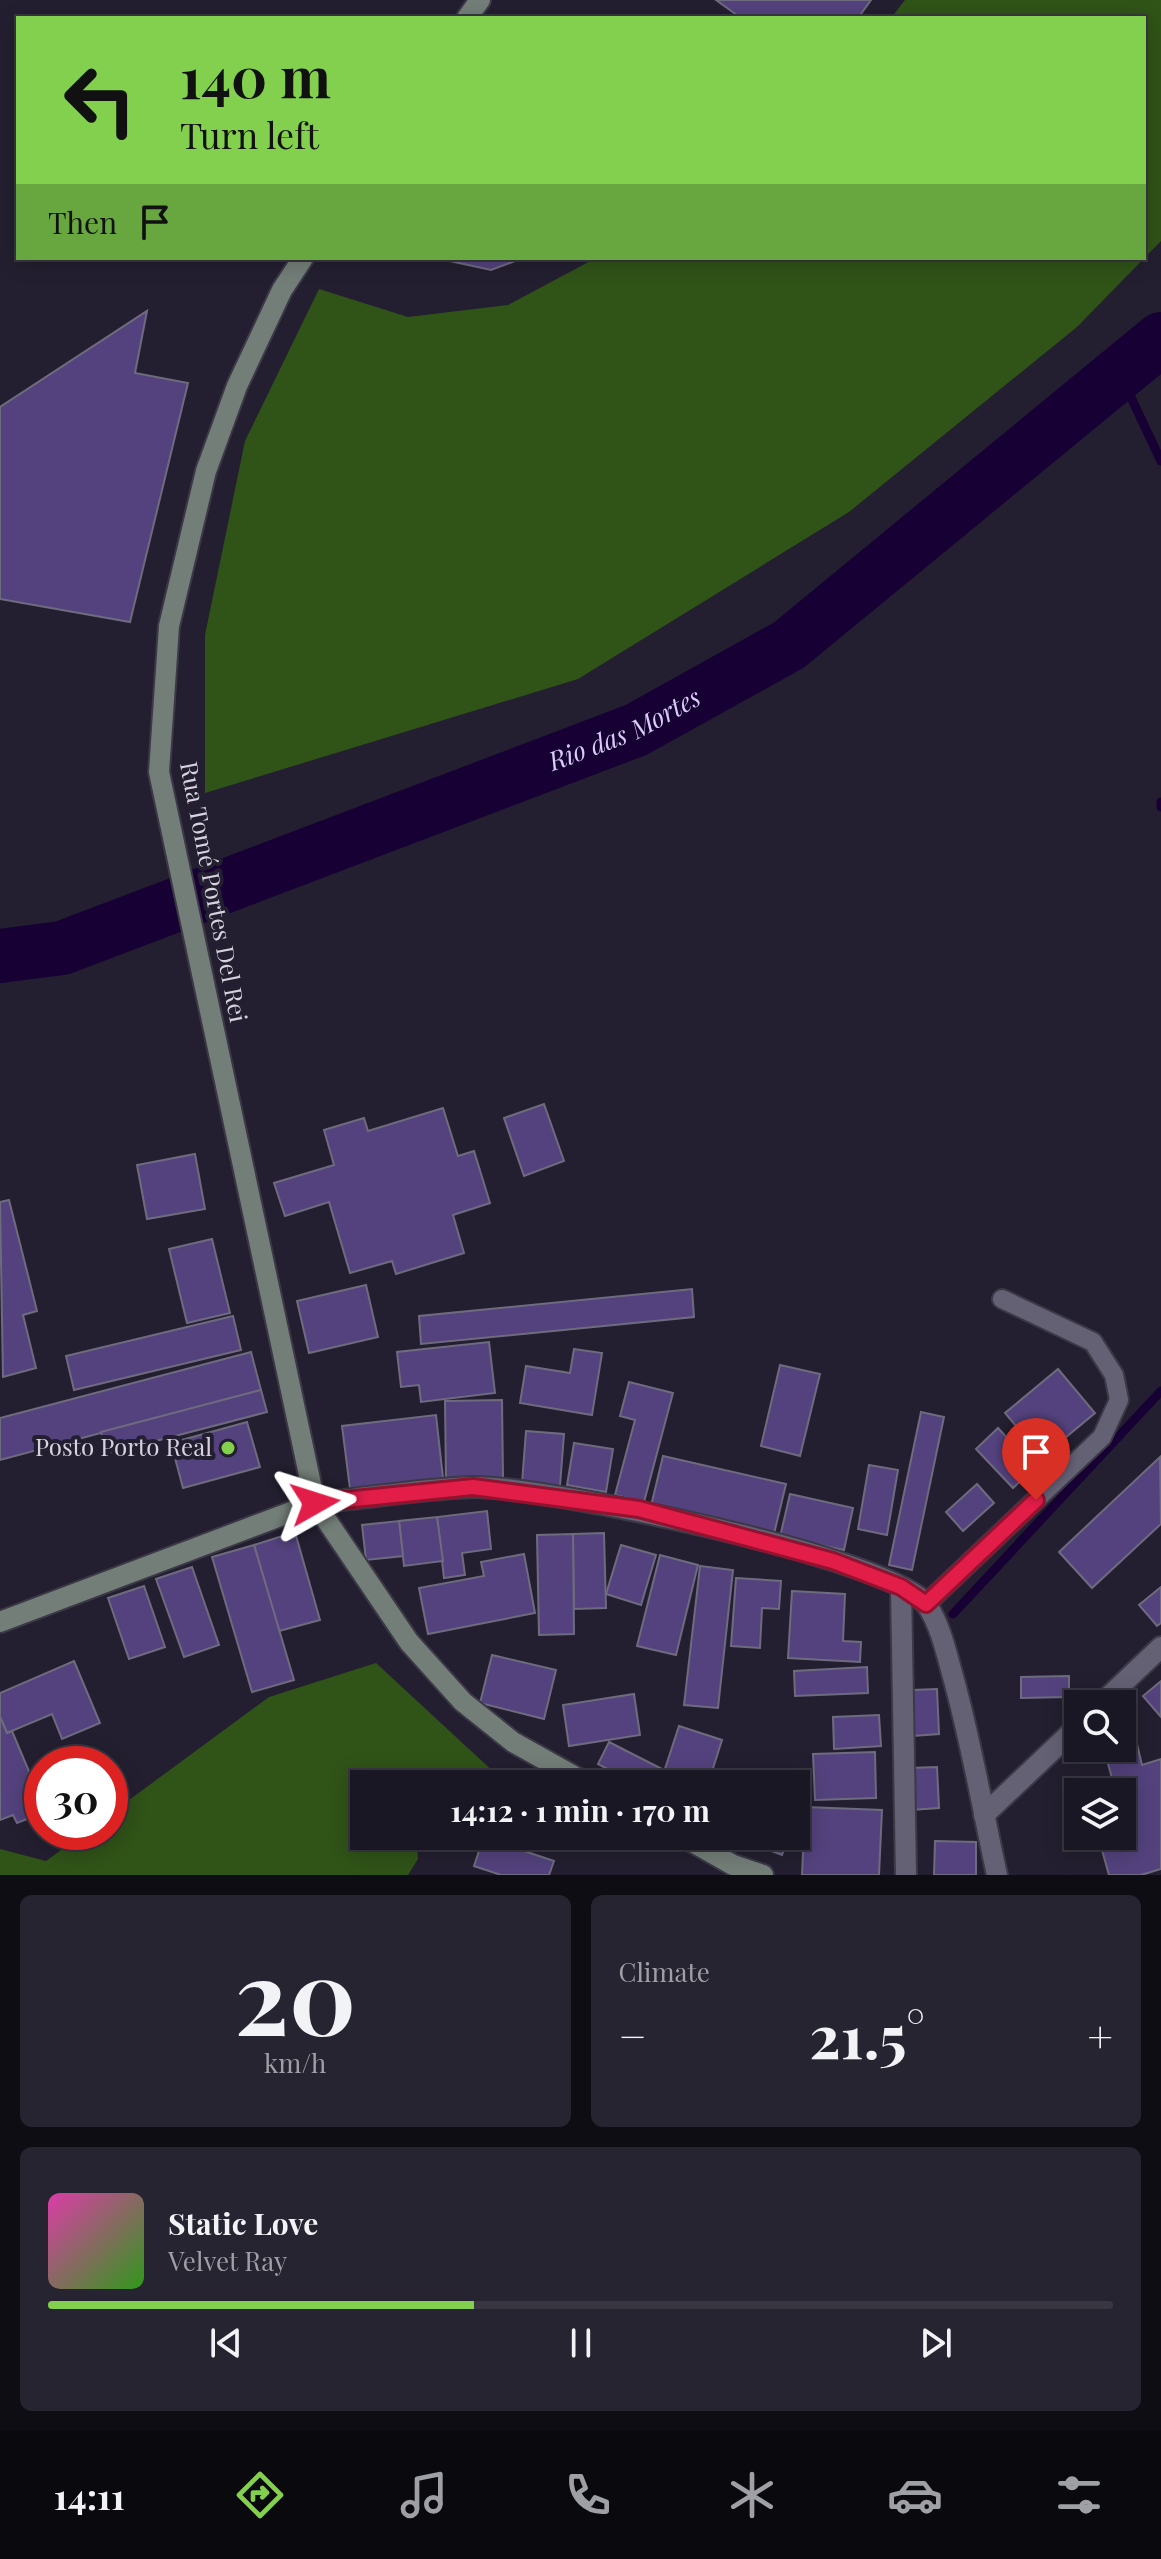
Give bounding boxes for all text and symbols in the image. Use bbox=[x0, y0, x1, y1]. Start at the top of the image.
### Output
text: 140 m bbox=[180, 38, 331, 113]
icon: left bbox=[48, 48, 152, 152]
text: Turn left bbox=[180, 110, 319, 158]
icon: arrive bbox=[133, 200, 177, 244]
text: Then bbox=[48, 202, 117, 242]
water label: Rio das Mortes bbox=[542, 679, 706, 778]
street label: Rua Tomé Portes Del Rei bbox=[174, 758, 256, 1025]
pin bbox=[1002, 1418, 1070, 1500]
place label: Posto Porto Real bbox=[35, 1430, 212, 1462]
icon: arrive bbox=[1014, 1430, 1058, 1474]
marker: Posto Porto Real bbox=[219, 1439, 237, 1457]
position arrow bbox=[273, 1461, 357, 1545]
map controls bbox=[1064, 1690, 1136, 1850]
button: search bbox=[1064, 1690, 1136, 1762]
speed limit sign: 30 bbox=[24, 1746, 128, 1850]
button: layers bbox=[1064, 1778, 1136, 1850]
text: 14:12 · 1 min · 170 m bbox=[450, 1790, 710, 1830]
text: 20 bbox=[235, 1923, 356, 2062]
text: Climate bbox=[619, 1954, 710, 1989]
text: 21.5° bbox=[809, 1994, 925, 2074]
text: − bbox=[619, 2005, 647, 2064]
text: + bbox=[1087, 2005, 1113, 2064]
text: km/h bbox=[264, 2045, 326, 2080]
text: Static Love bbox=[168, 2203, 318, 2243]
text: Velvet Ray bbox=[168, 2243, 287, 2278]
icon: previous bbox=[204, 2321, 248, 2365]
icon: pause bbox=[559, 2321, 603, 2365]
icon: next bbox=[914, 2321, 958, 2365]
icon: directions bbox=[232, 2467, 288, 2523]
icon: music bbox=[396, 2467, 452, 2523]
icon: phone bbox=[560, 2467, 616, 2523]
icon: climate bbox=[724, 2467, 780, 2523]
icon: car bbox=[887, 2467, 943, 2523]
icon: filters bbox=[1051, 2467, 1107, 2523]
text: 14:11 bbox=[54, 2471, 125, 2519]

